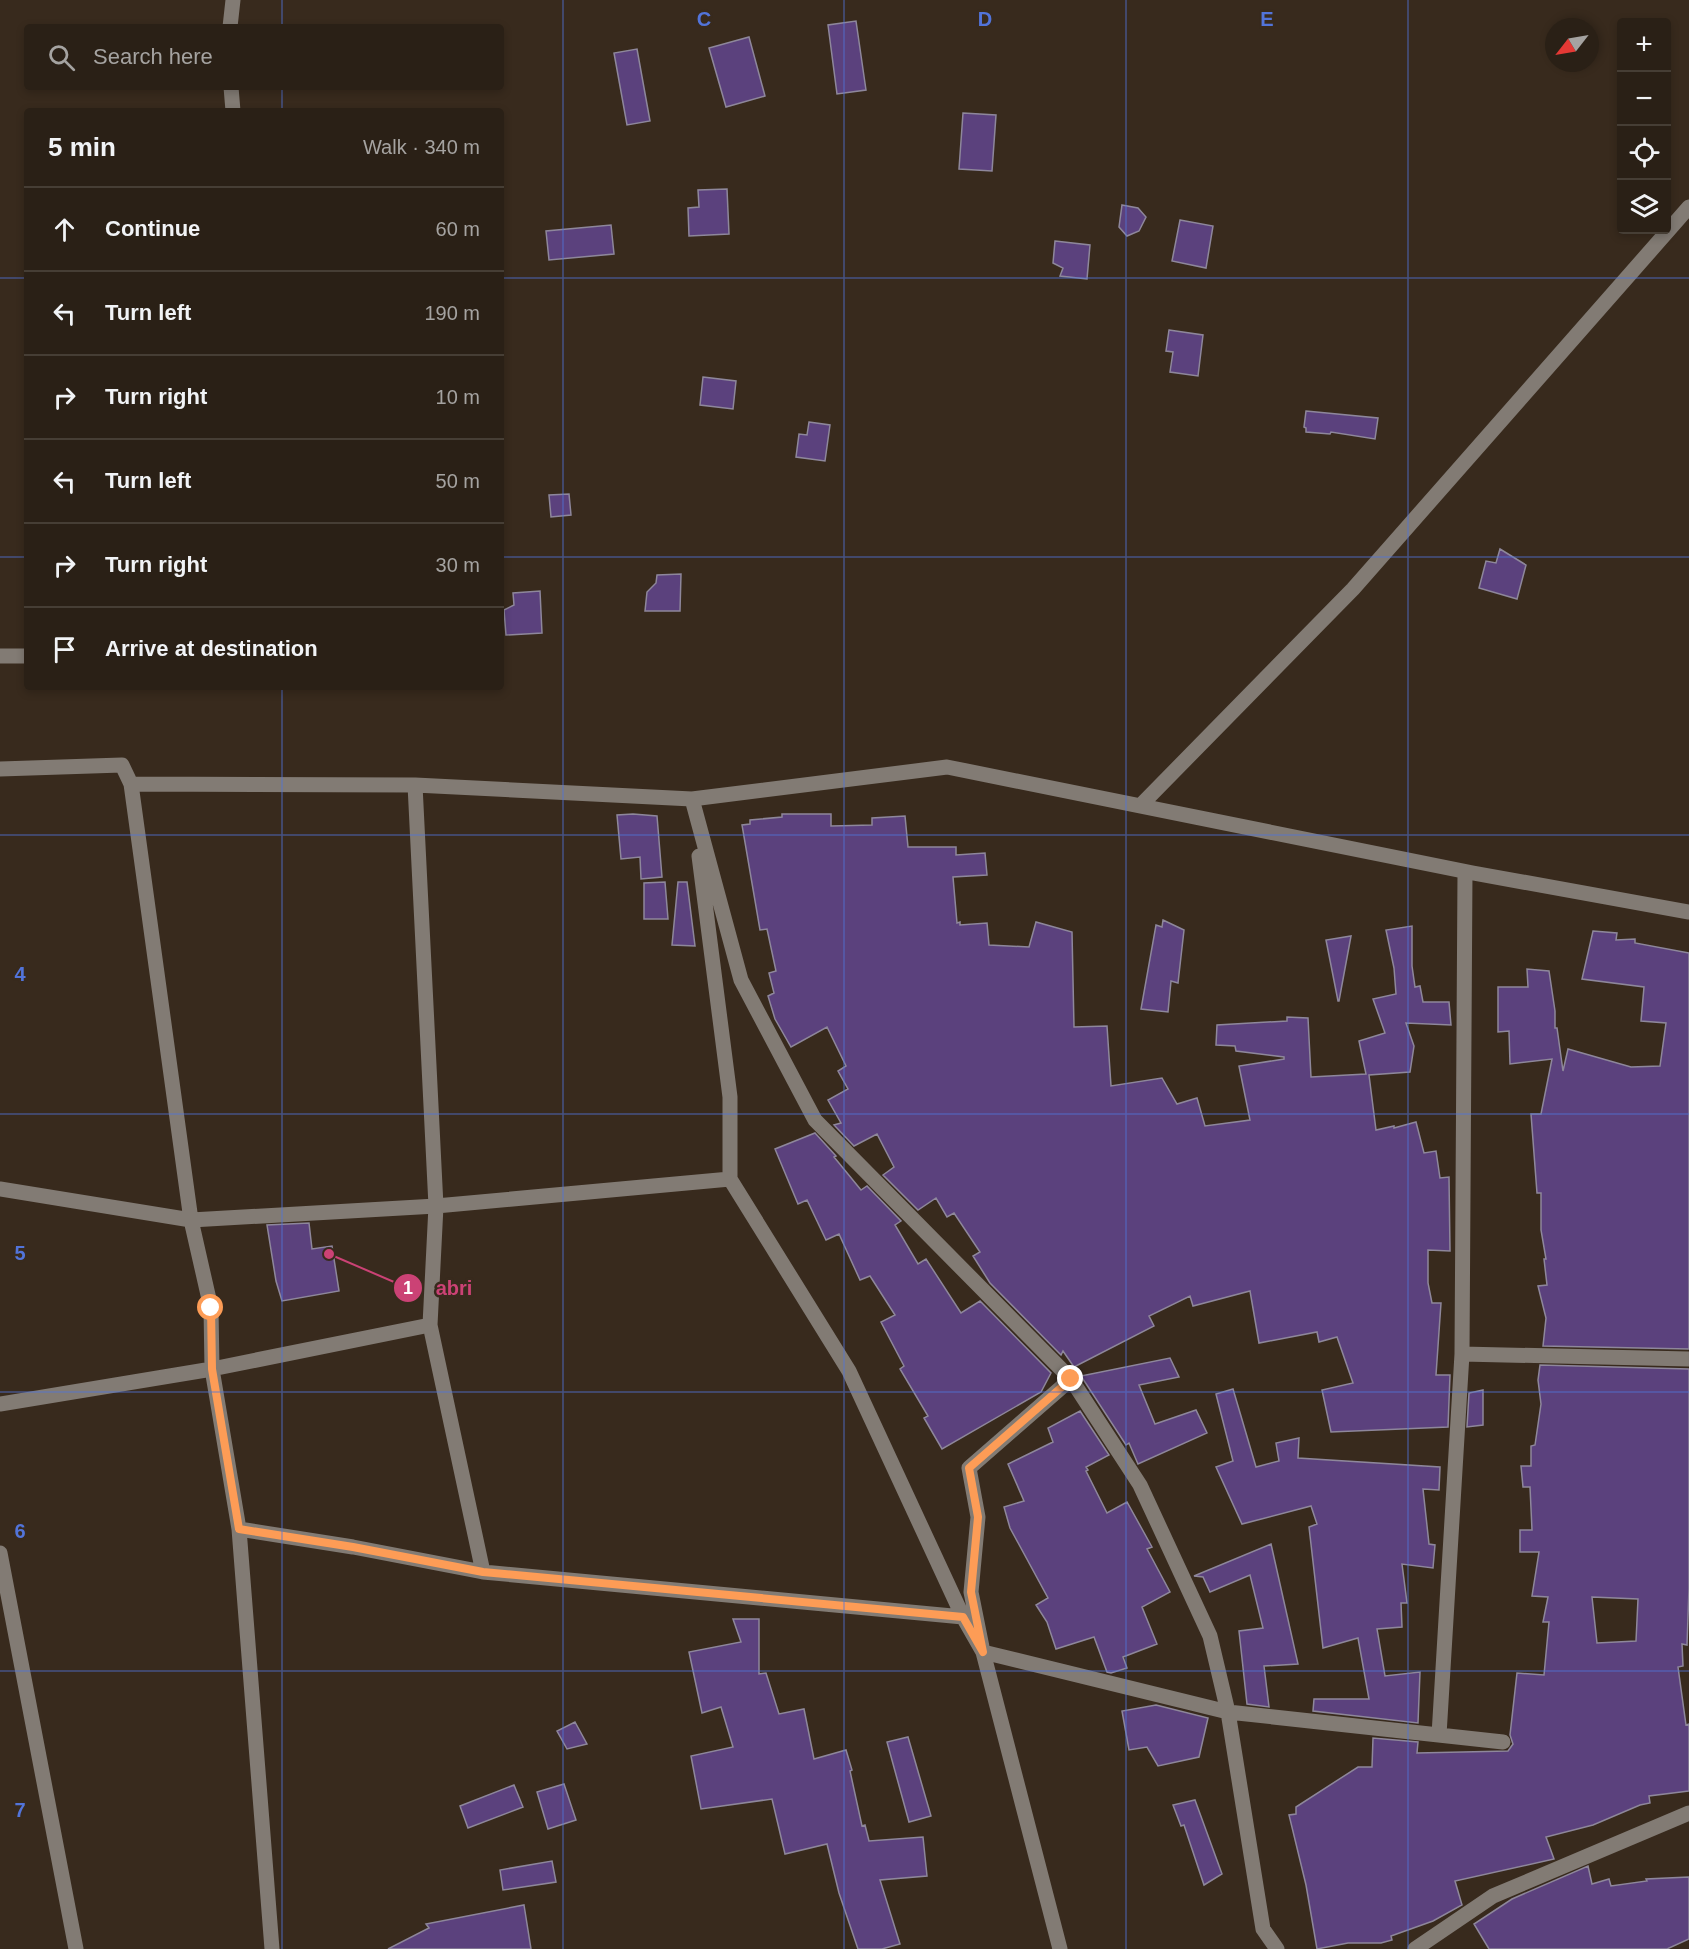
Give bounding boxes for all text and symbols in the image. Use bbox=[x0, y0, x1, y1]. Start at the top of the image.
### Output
text: C bbox=[697, 8, 711, 30]
text: D bbox=[978, 8, 992, 30]
text: E bbox=[1260, 8, 1274, 30]
north arrow bbox=[1545, 18, 1599, 72]
map controls bbox=[1617, 18, 1671, 234]
button: + bbox=[1617, 18, 1671, 72]
search box bbox=[24, 24, 504, 90]
icon: search bbox=[45, 41, 78, 74]
text: Search here bbox=[93, 44, 213, 69]
button: − bbox=[1617, 72, 1671, 126]
button: locate bbox=[1617, 126, 1671, 180]
text: 5 min bbox=[48, 132, 116, 162]
text: Walk · 340 m bbox=[363, 136, 480, 158]
button: layers bbox=[1617, 180, 1671, 234]
icon: ahead bbox=[48, 213, 81, 246]
text: Continue bbox=[105, 216, 200, 241]
text: 60 m bbox=[436, 218, 480, 240]
icon: left bbox=[48, 297, 81, 330]
text: Turn left bbox=[105, 300, 191, 325]
text: 190 m bbox=[424, 302, 480, 324]
icon: right bbox=[48, 381, 81, 414]
text: Turn right bbox=[105, 384, 207, 409]
text: 10 m bbox=[436, 386, 480, 408]
icon: left bbox=[48, 465, 81, 498]
text: Turn left bbox=[105, 468, 191, 493]
text: 50 m bbox=[436, 470, 480, 492]
icon: right bbox=[48, 549, 81, 582]
text: Turn right bbox=[105, 552, 207, 577]
text: 30 m bbox=[436, 554, 480, 576]
icon: arrive bbox=[48, 633, 81, 666]
text: Arrive at destination bbox=[105, 636, 318, 661]
text: 4 bbox=[14, 963, 26, 985]
text: 5 bbox=[14, 1242, 26, 1264]
callout: abri bbox=[393, 1269, 484, 1307]
text: abri bbox=[436, 1277, 472, 1299]
text: 1 bbox=[403, 1278, 413, 1298]
route start bbox=[197, 1294, 223, 1320]
route end bbox=[1057, 1365, 1083, 1391]
text: 6 bbox=[14, 1520, 26, 1542]
text: 7 bbox=[14, 1799, 26, 1821]

